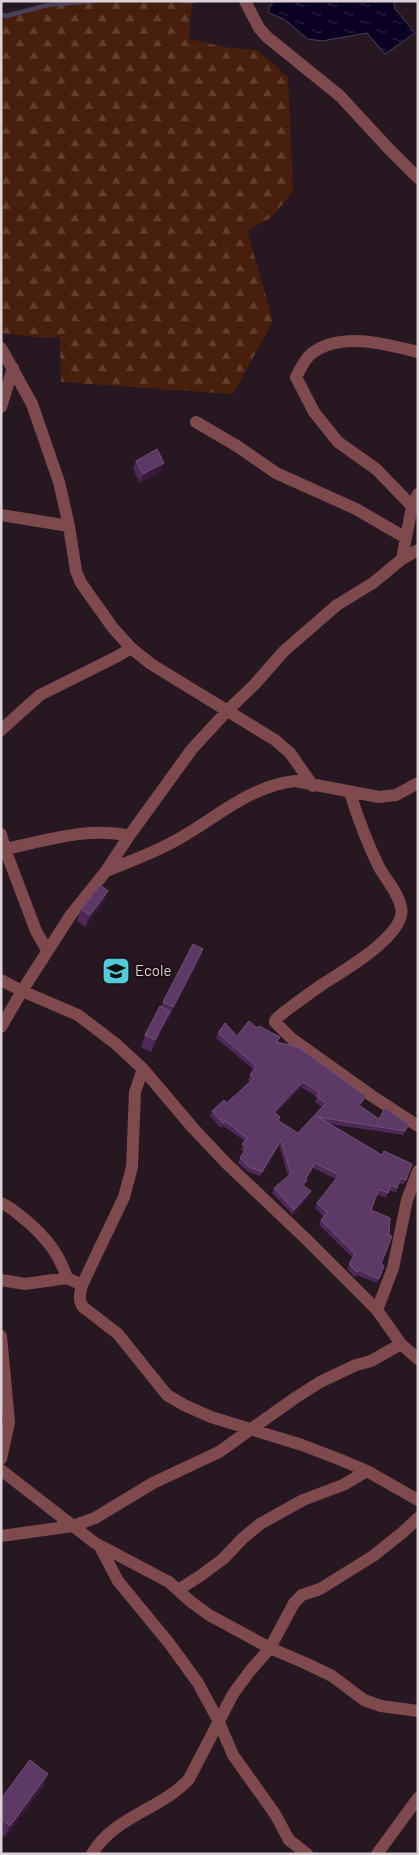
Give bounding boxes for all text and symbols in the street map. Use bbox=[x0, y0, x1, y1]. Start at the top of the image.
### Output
school or university icon: Ecole bbox=[101, 956, 131, 986]
place label: Ecole bbox=[135, 961, 171, 979]

